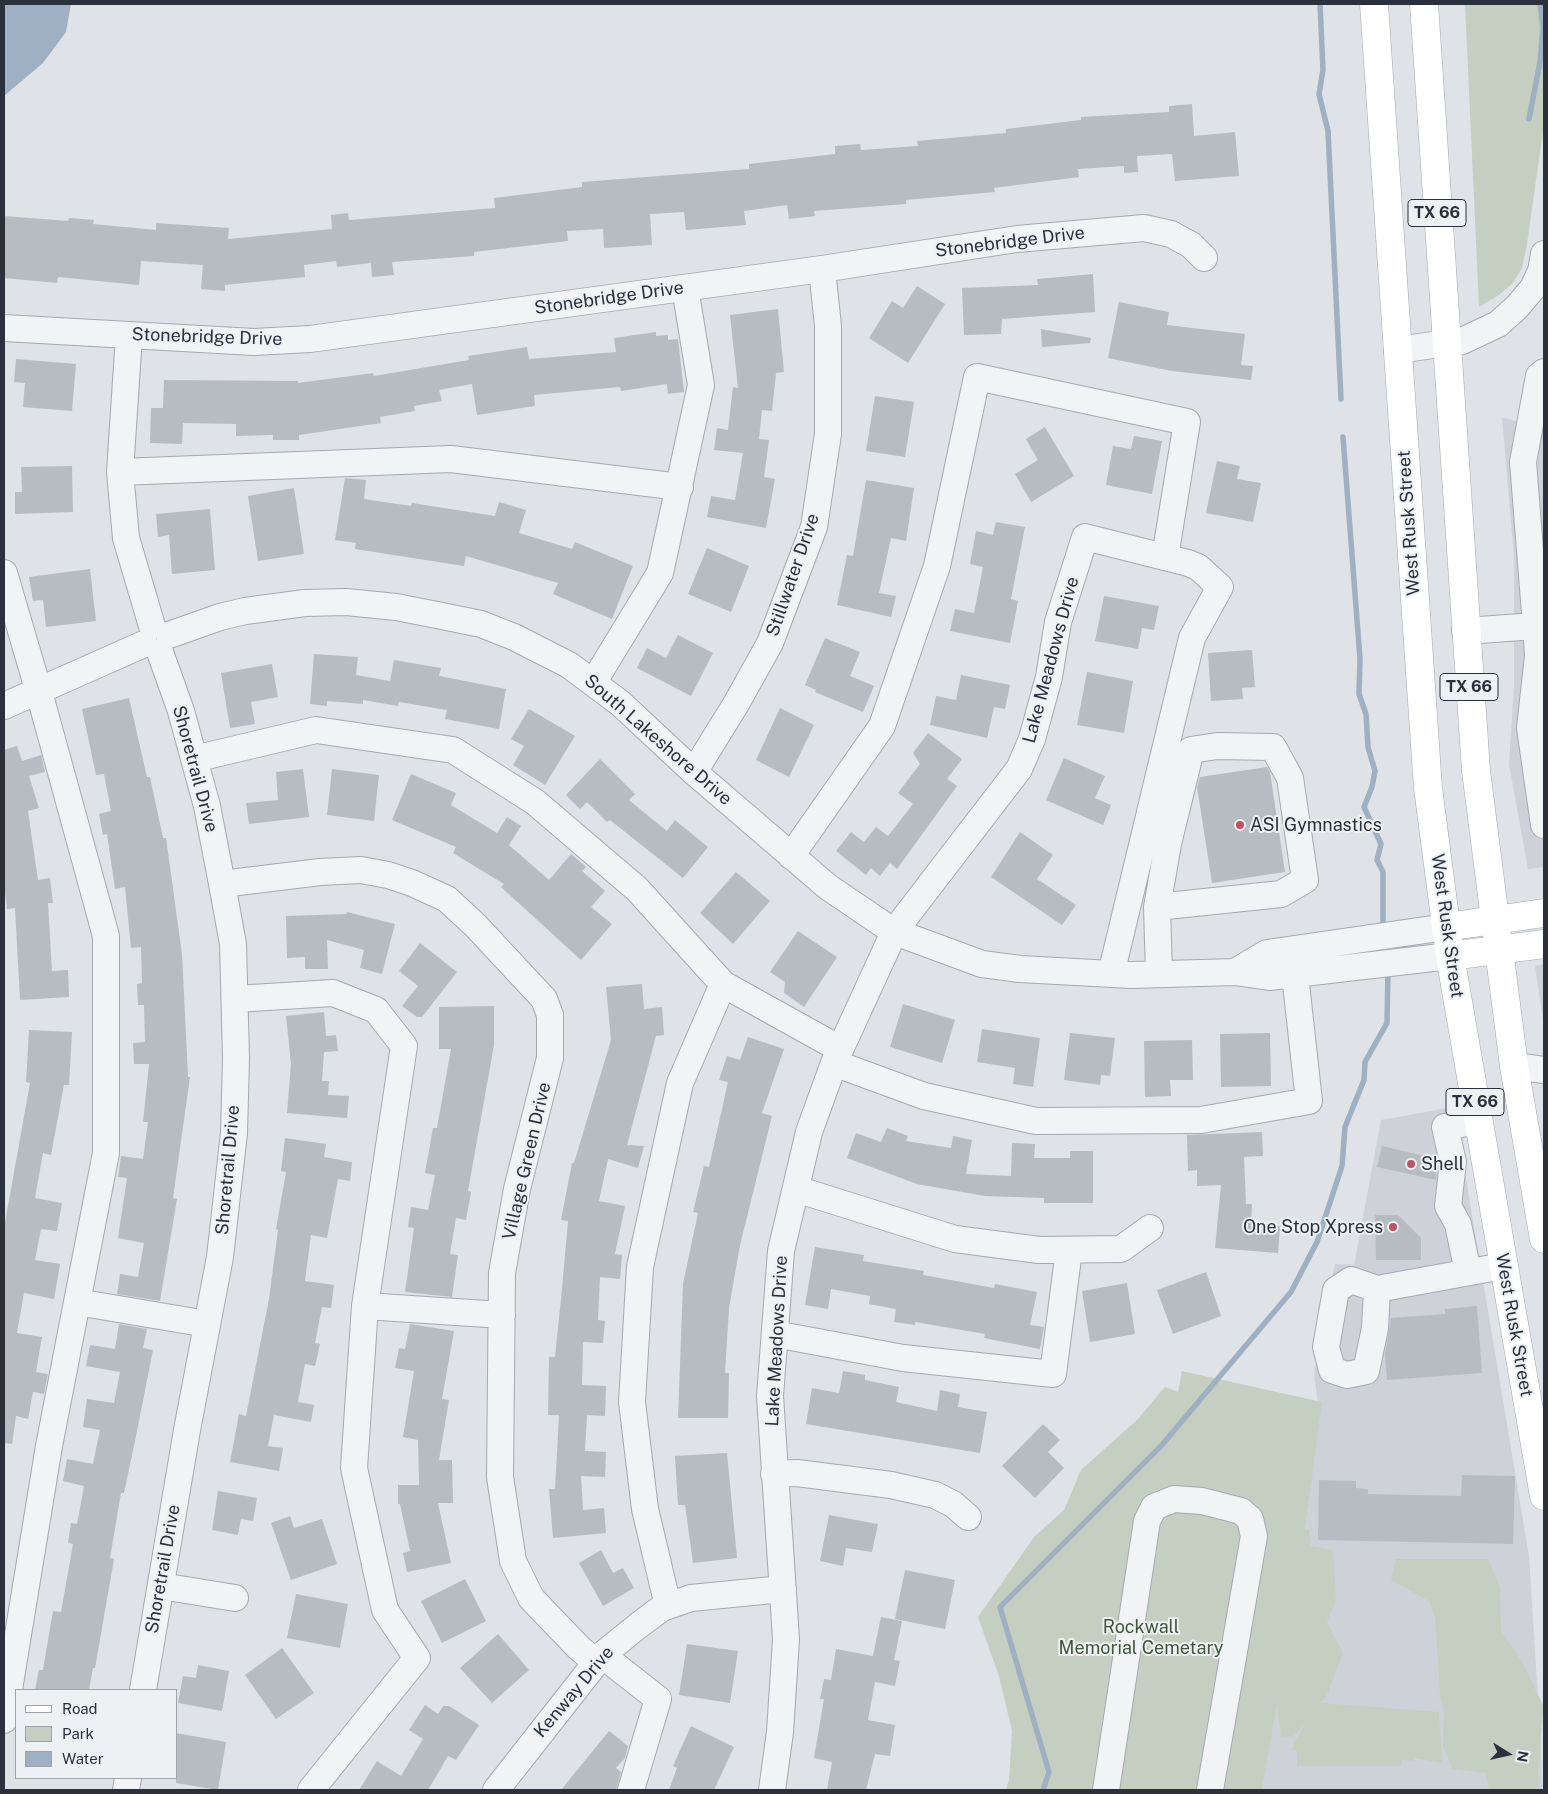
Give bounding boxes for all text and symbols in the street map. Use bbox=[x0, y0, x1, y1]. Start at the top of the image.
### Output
road number: TX 66 bbox=[1408, 200, 1466, 227]
street label: Stonebridge Drive bbox=[934, 222, 1086, 262]
street label: Stonebridge Drive bbox=[533, 277, 685, 319]
street label: Stonebridge Drive bbox=[131, 324, 283, 350]
street label: West Rusk Street bbox=[1393, 450, 1425, 596]
street label: Stillwater Drive bbox=[762, 511, 824, 639]
street label: Lake Meadows Drive bbox=[1018, 574, 1084, 746]
street label: South Lakeshore Drive bbox=[580, 670, 736, 810]
road number: TX 66 bbox=[1440, 674, 1498, 700]
street label: Shoretrail Drive bbox=[168, 703, 222, 835]
place label: ASI Gymnastics bbox=[1250, 814, 1382, 836]
marker: ASI Gymnastics bbox=[1234, 819, 1246, 831]
street label: West Rusk Street bbox=[1426, 853, 1468, 999]
street label: Village Green Drive bbox=[498, 1080, 556, 1242]
road number: TX 66 bbox=[1446, 1088, 1504, 1116]
street label: Shoretrail Drive bbox=[212, 1104, 244, 1236]
place label: Shell bbox=[1421, 1153, 1464, 1175]
marker: Shell bbox=[1405, 1158, 1417, 1170]
place label: One Stop Xpress bbox=[1243, 1216, 1383, 1238]
marker: One Stop Xpress bbox=[1387, 1221, 1399, 1233]
street label: West Rusk Street bbox=[1491, 1252, 1537, 1398]
street label: Lake Meadows Drive bbox=[762, 1255, 792, 1427]
street label: Shoretrail Drive bbox=[141, 1503, 185, 1635]
park label: Rockwall Memorial Cemetary bbox=[1059, 1616, 1223, 1658]
street label: Kenway Drive bbox=[530, 1642, 618, 1742]
legend bbox=[15, 1689, 178, 1779]
text: Road bbox=[62, 1700, 98, 1717]
text: Park bbox=[62, 1725, 94, 1742]
north arrow bbox=[1483, 1729, 1533, 1779]
text: Water bbox=[62, 1750, 104, 1767]
text: N bbox=[1514, 1750, 1532, 1763]

